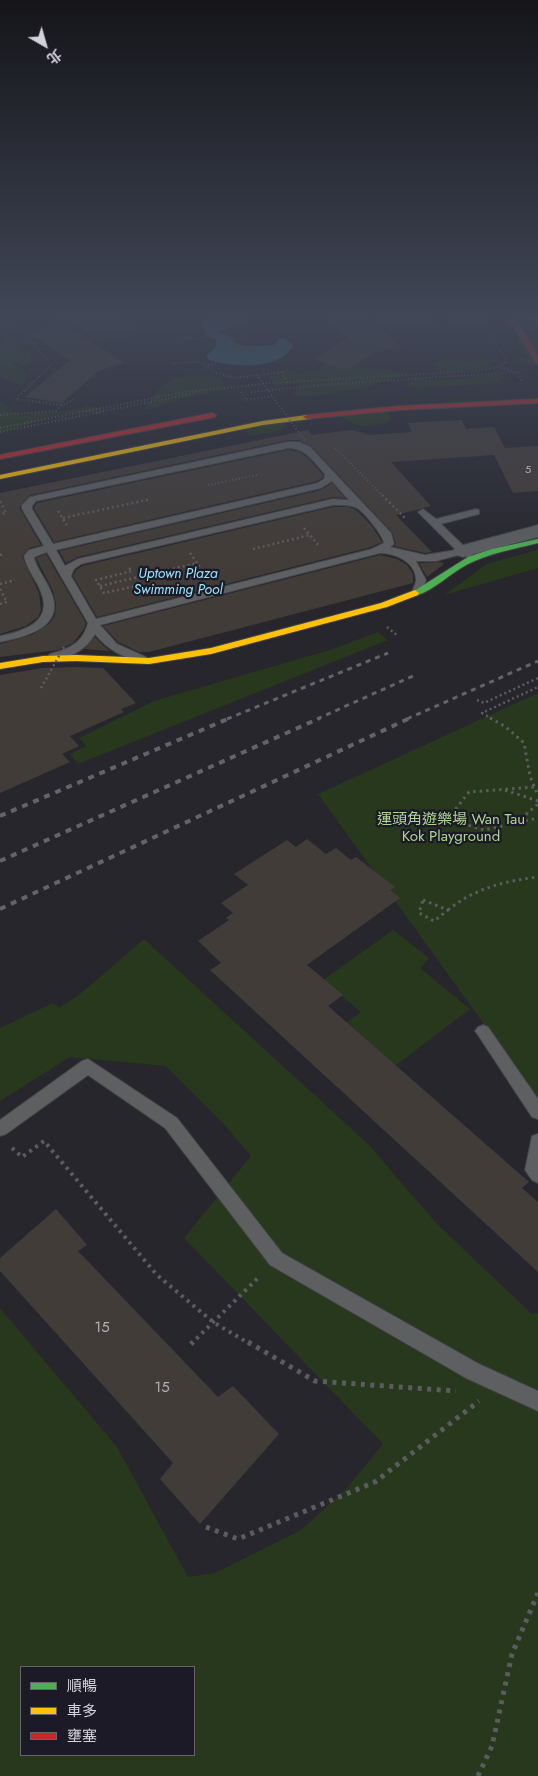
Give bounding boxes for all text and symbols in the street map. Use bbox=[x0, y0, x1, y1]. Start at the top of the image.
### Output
north arrow bbox=[20, 20, 70, 70]
text: 北 bbox=[43, 45, 66, 69]
house number: 5 bbox=[525, 463, 531, 477]
water label: Uptown Plaza Swimming Pool bbox=[133, 567, 223, 600]
park label: 運頭角遊樂場 Wan Tau Kok Playground bbox=[377, 811, 525, 846]
house number: 15 bbox=[94, 1319, 110, 1337]
house number: 15 bbox=[154, 1379, 170, 1397]
legend bbox=[20, 1666, 195, 1756]
text: 順暢 bbox=[67, 1675, 97, 1697]
text: 車多 bbox=[67, 1700, 97, 1722]
text: 壅塞 bbox=[67, 1725, 97, 1747]

